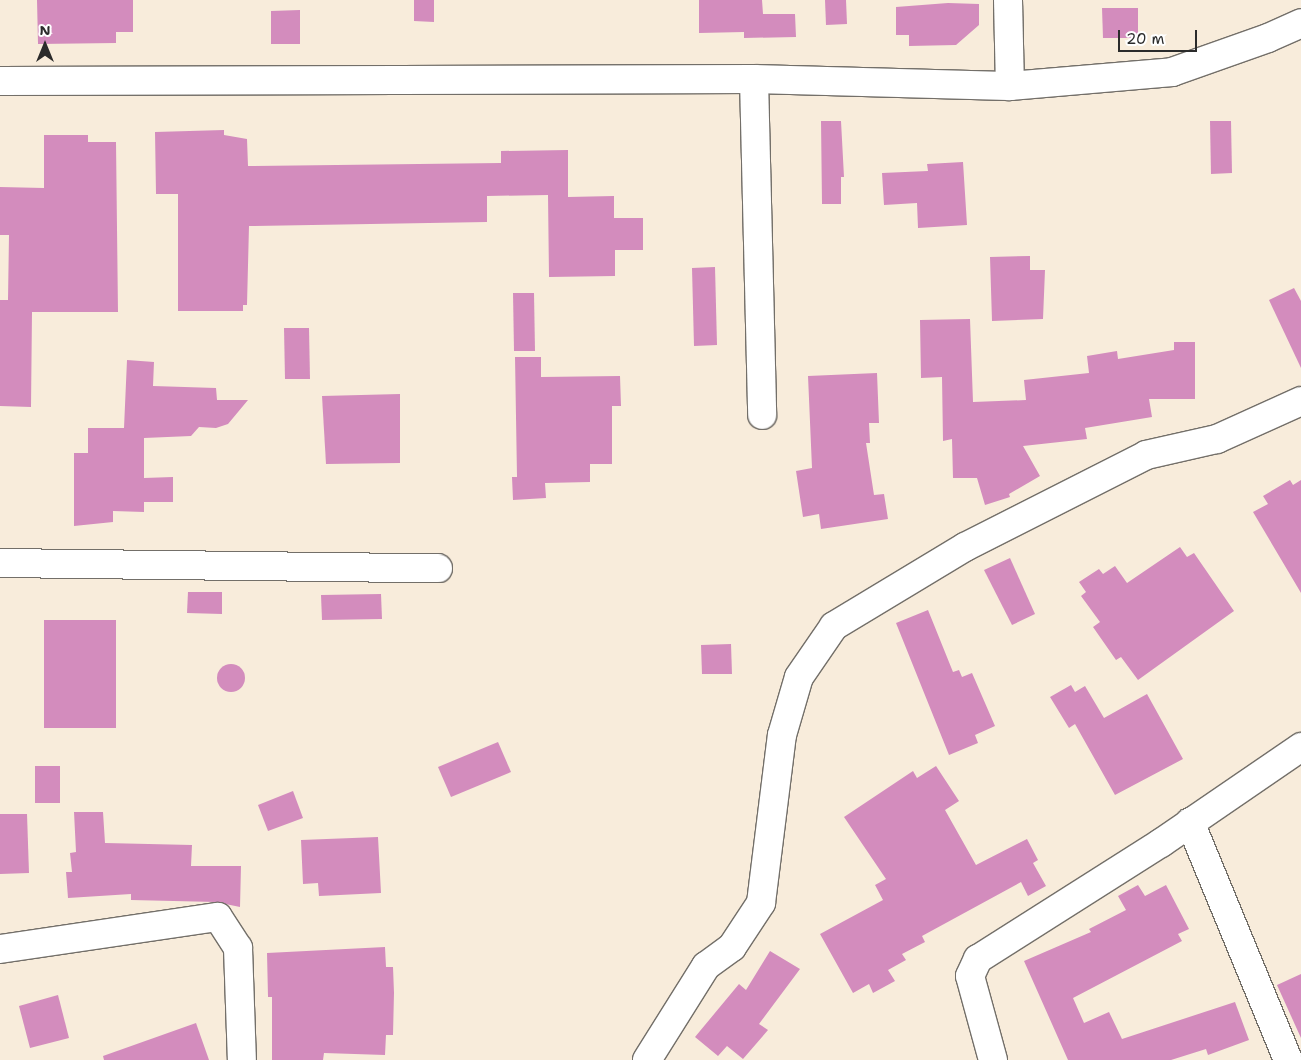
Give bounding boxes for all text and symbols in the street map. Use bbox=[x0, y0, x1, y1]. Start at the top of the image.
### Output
north arrow bbox=[20, 20, 70, 70]
scale bar bbox=[1121, 20, 1200, 52]
text: N bbox=[39, 21, 51, 39]
text: 20 m bbox=[1126, 29, 1165, 49]

